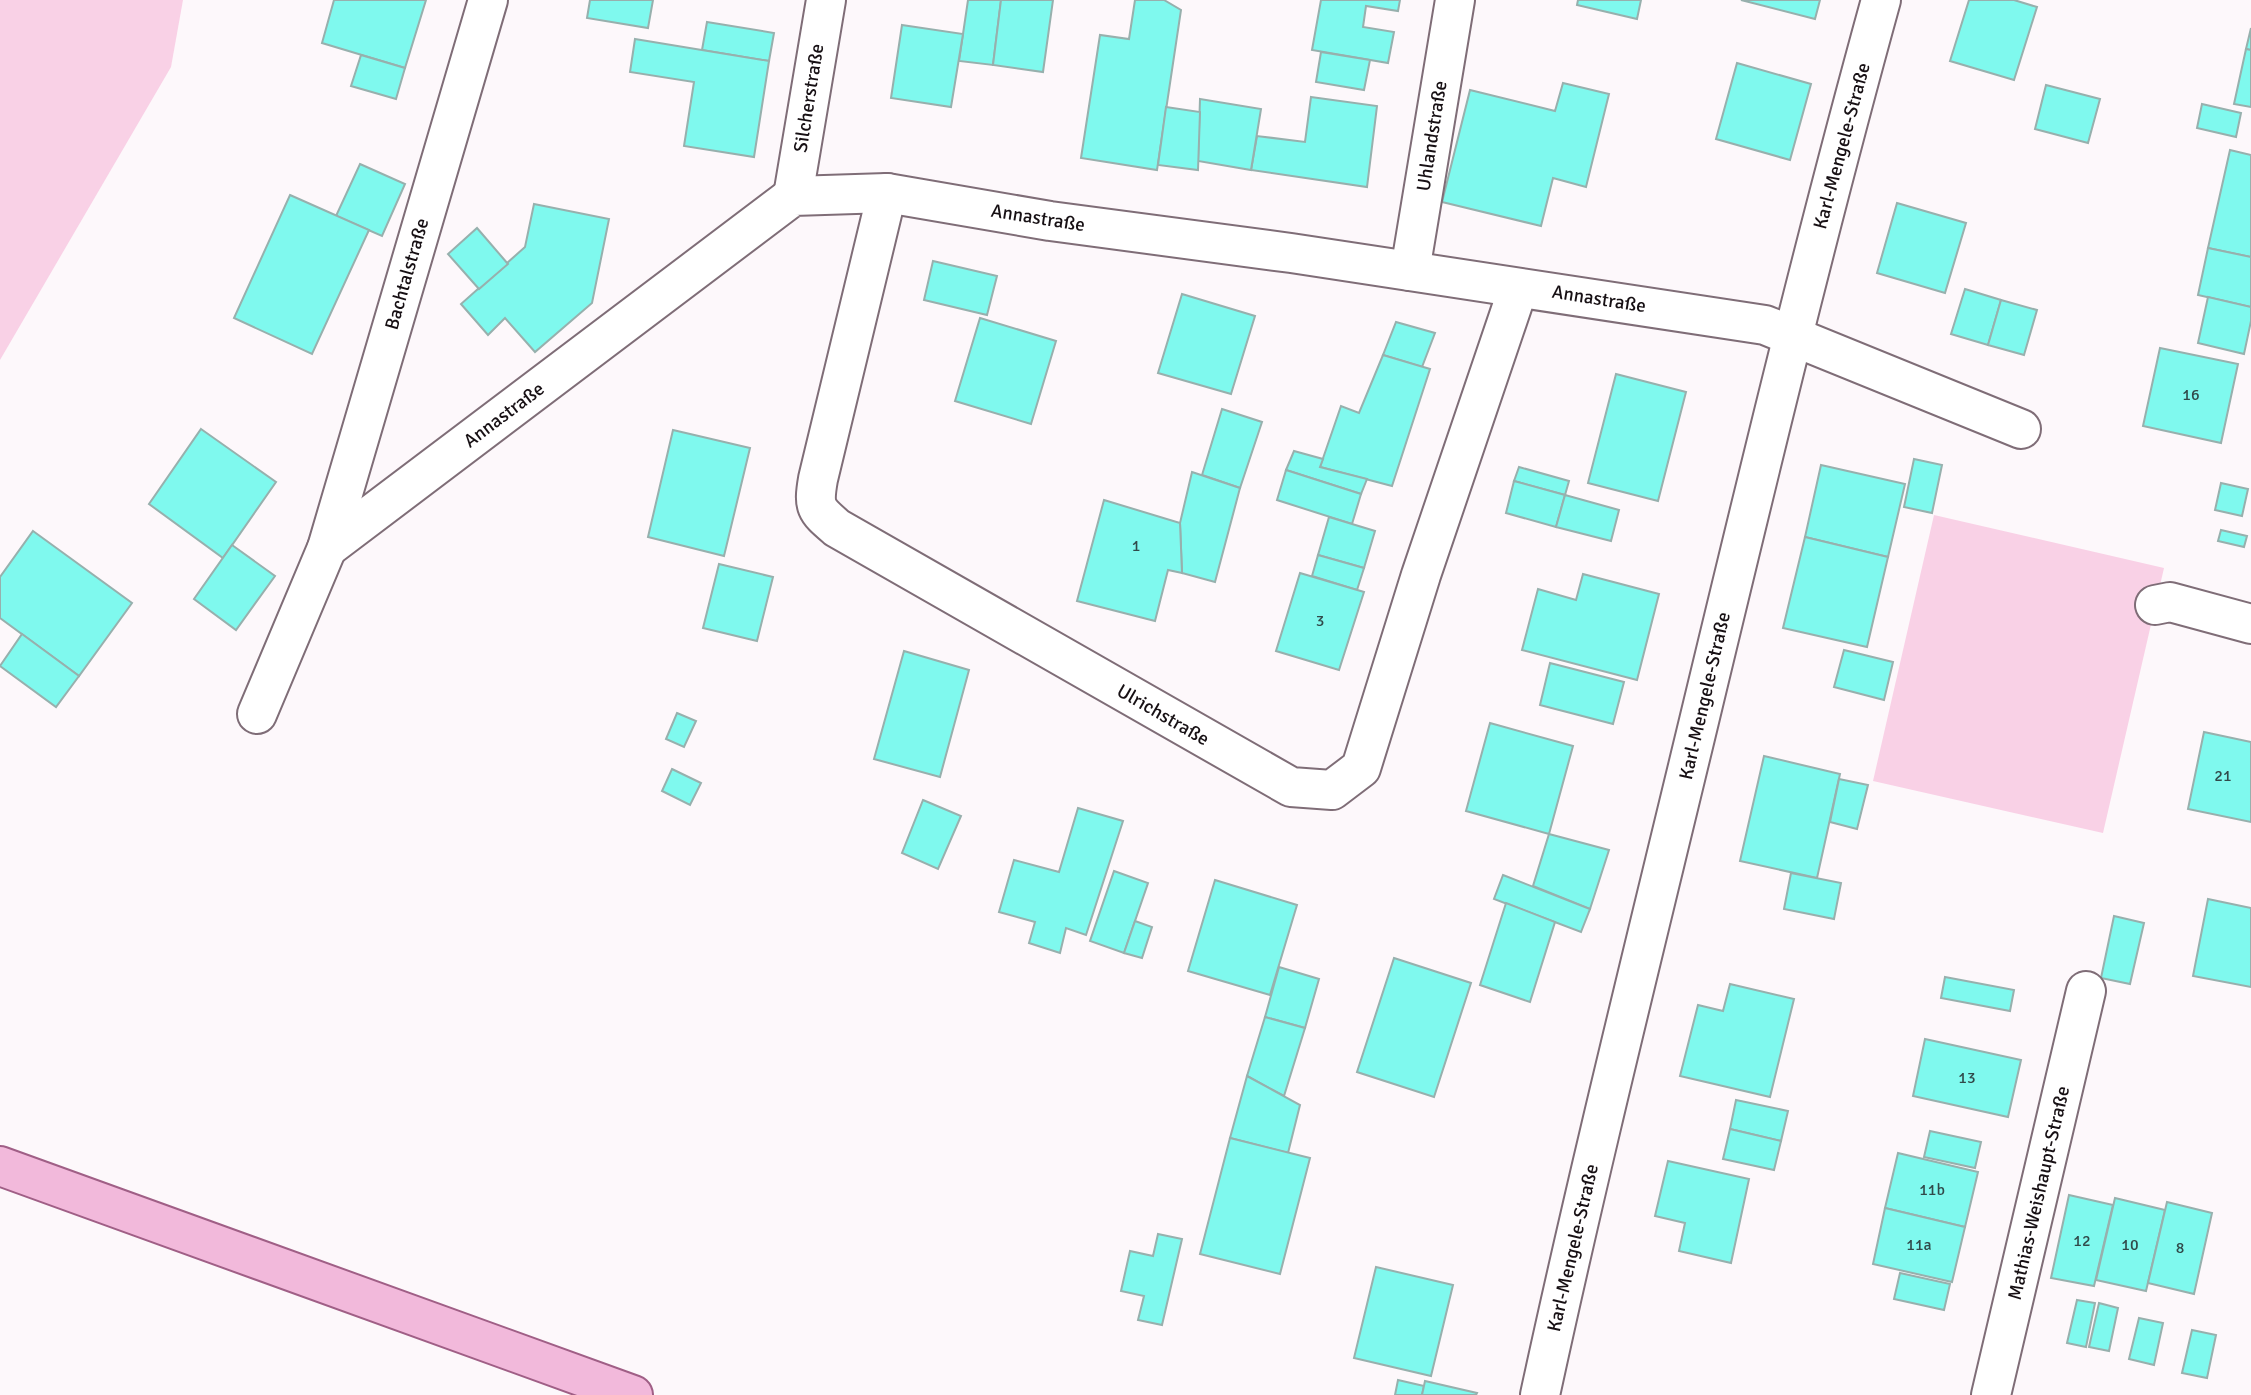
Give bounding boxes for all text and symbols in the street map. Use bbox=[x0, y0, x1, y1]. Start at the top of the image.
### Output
street label: Silcherstraße bbox=[789, 42, 829, 154]
street label: Karl-Mengele-Straße bbox=[1808, 60, 1876, 232]
street label: Uhlandstraße bbox=[1411, 79, 1453, 193]
street label: Annastraße bbox=[989, 199, 1087, 237]
street label: Bachtalstraße bbox=[380, 215, 434, 333]
street label: Annastraße bbox=[1550, 280, 1648, 318]
street label: Annastraße bbox=[459, 377, 549, 453]
house number: 16 bbox=[2182, 385, 2200, 405]
house number: 1 bbox=[1132, 536, 1140, 556]
street label: Karl-Mengele-Straße bbox=[1674, 610, 1736, 782]
house number: 3 bbox=[1316, 611, 1324, 631]
street label: Ulrichstraße bbox=[1112, 679, 1214, 751]
house number: 21 bbox=[2214, 766, 2232, 786]
house number: 13 bbox=[1958, 1068, 1976, 1088]
street label: Mathias-Weishaupt-Straße bbox=[2003, 1084, 2075, 1302]
street label: Karl-Mengele-Straße bbox=[1542, 1162, 1604, 1334]
house number: 11b bbox=[1919, 1180, 1945, 1200]
house number: 12 bbox=[2073, 1231, 2091, 1251]
house number: 11a bbox=[1906, 1235, 1932, 1255]
house number: 10 bbox=[2121, 1235, 2139, 1255]
house number: 8 bbox=[2176, 1238, 2184, 1258]

